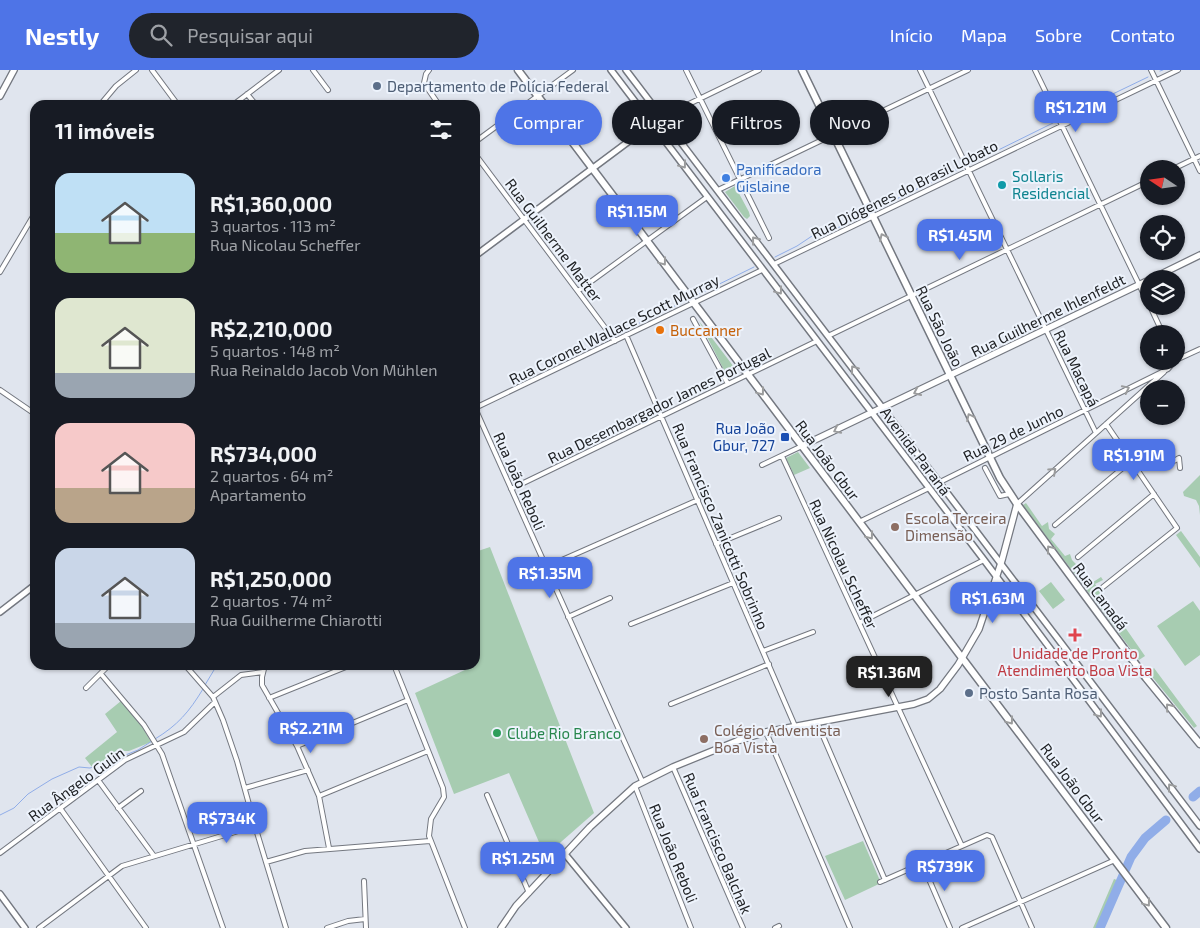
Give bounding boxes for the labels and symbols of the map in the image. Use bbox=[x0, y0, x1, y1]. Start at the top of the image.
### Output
place label: Departamento de Polícia Federal bbox=[387, 77, 609, 95]
marker: Departamento de Polícia Federal bbox=[371, 80, 383, 92]
pin: R$1.21M bbox=[1030, 90, 1122, 133]
street label: Rua Diógenes do Brasil Lobato bbox=[808, 136, 1000, 242]
one-way arrow bbox=[677, 159, 685, 168]
place label: Panificadora Gislaine bbox=[736, 160, 822, 195]
north arrow bbox=[1140, 160, 1185, 205]
place label: Sollaris Residencial bbox=[1012, 167, 1090, 202]
marker: Panificadora Gislaine bbox=[720, 172, 732, 184]
street label: Rua Guilherme Matter bbox=[502, 175, 606, 305]
marker: Sollaris Residencial bbox=[996, 179, 1008, 191]
pin: R$1.15M bbox=[591, 194, 683, 237]
pin: R$1.45M bbox=[914, 218, 1006, 261]
one-way arrow bbox=[879, 234, 889, 243]
one-way arrow bbox=[752, 236, 761, 245]
one-way arrow bbox=[658, 256, 666, 265]
street label: Rua Coronel Wallace Scott Murray bbox=[506, 270, 722, 388]
street label: Rua Guilherme Ihlenfeldt bbox=[968, 270, 1128, 360]
street label: Rua São João bbox=[913, 283, 967, 369]
one-way arrow bbox=[773, 285, 781, 294]
place label: Buccanner bbox=[670, 321, 742, 339]
marker: Buccanner bbox=[654, 324, 666, 336]
street label: Rua Macapá bbox=[1051, 327, 1103, 409]
street label: Rua Desembargador James Portugal bbox=[545, 343, 774, 467]
one-way arrow bbox=[851, 366, 859, 375]
one-way arrow bbox=[913, 385, 922, 396]
one-way arrow bbox=[1121, 385, 1130, 396]
one-way arrow bbox=[756, 386, 764, 395]
street label: Rua 29 de Junho bbox=[960, 401, 1066, 465]
street label: Avenida Paraná bbox=[877, 403, 955, 499]
one-way arrow bbox=[966, 413, 976, 422]
street label: Rua João Gbur bbox=[792, 417, 864, 503]
place label: Rua João Gbur, 727 bbox=[713, 419, 775, 454]
street label: Rua Francisco Zanicotti Sobrinho bbox=[669, 420, 773, 632]
one-way arrow bbox=[833, 423, 842, 434]
street label: Rua João Reboli bbox=[490, 429, 550, 533]
marker: Rua João Gbur, 727 bbox=[779, 431, 791, 443]
pin: R$1.91M bbox=[1088, 438, 1180, 481]
one-way arrow bbox=[1048, 468, 1057, 477]
street label: Rua Nicolau Scheffer bbox=[806, 496, 882, 632]
place label: Escola Terceira Dimensão bbox=[905, 509, 1007, 544]
marker: Escola Terceira Dimensão bbox=[889, 521, 901, 533]
one-way arrow bbox=[864, 530, 873, 540]
one-way arrow bbox=[1047, 545, 1056, 555]
pin: R$1.35M bbox=[504, 556, 596, 599]
street label: Rua Canadá bbox=[1070, 559, 1132, 633]
pin: R$1.63M bbox=[947, 582, 1039, 624]
marker: Unidade de Pronto Atendimento Boa Vista bbox=[1068, 628, 1082, 642]
place label: Unidade de Pronto Atendimento Boa Vista bbox=[998, 644, 1152, 679]
pin: R$1.36M bbox=[843, 656, 935, 698]
place label: Posto Santa Rosa bbox=[979, 684, 1098, 702]
marker: Posto Santa Rosa bbox=[963, 687, 975, 699]
one-way arrow bbox=[1166, 704, 1174, 713]
one-way arrow bbox=[1093, 708, 1101, 717]
pin: R$2.21M bbox=[265, 712, 357, 754]
one-way arrow bbox=[1004, 715, 1013, 725]
place label: Colégio Adventista Boa Vista bbox=[714, 721, 841, 756]
place label: Clube Rio Branco bbox=[507, 724, 621, 742]
marker: Clube Rio Branco bbox=[491, 727, 503, 739]
marker: Colégio Adventista Boa Vista bbox=[698, 733, 710, 745]
street label: Rua João Gbur bbox=[1037, 740, 1109, 826]
street label: Rua Ângelo Gulin bbox=[24, 743, 128, 825]
street label: Rua Francisco Balchak bbox=[680, 770, 756, 917]
one-way arrow bbox=[1168, 784, 1176, 793]
street label: Rua João Reboli bbox=[646, 801, 702, 905]
pin: R$734K bbox=[186, 802, 268, 844]
pin: R$1.25M bbox=[477, 842, 569, 884]
pin: R$739K bbox=[904, 850, 986, 892]
one-way arrow bbox=[1141, 897, 1150, 907]

